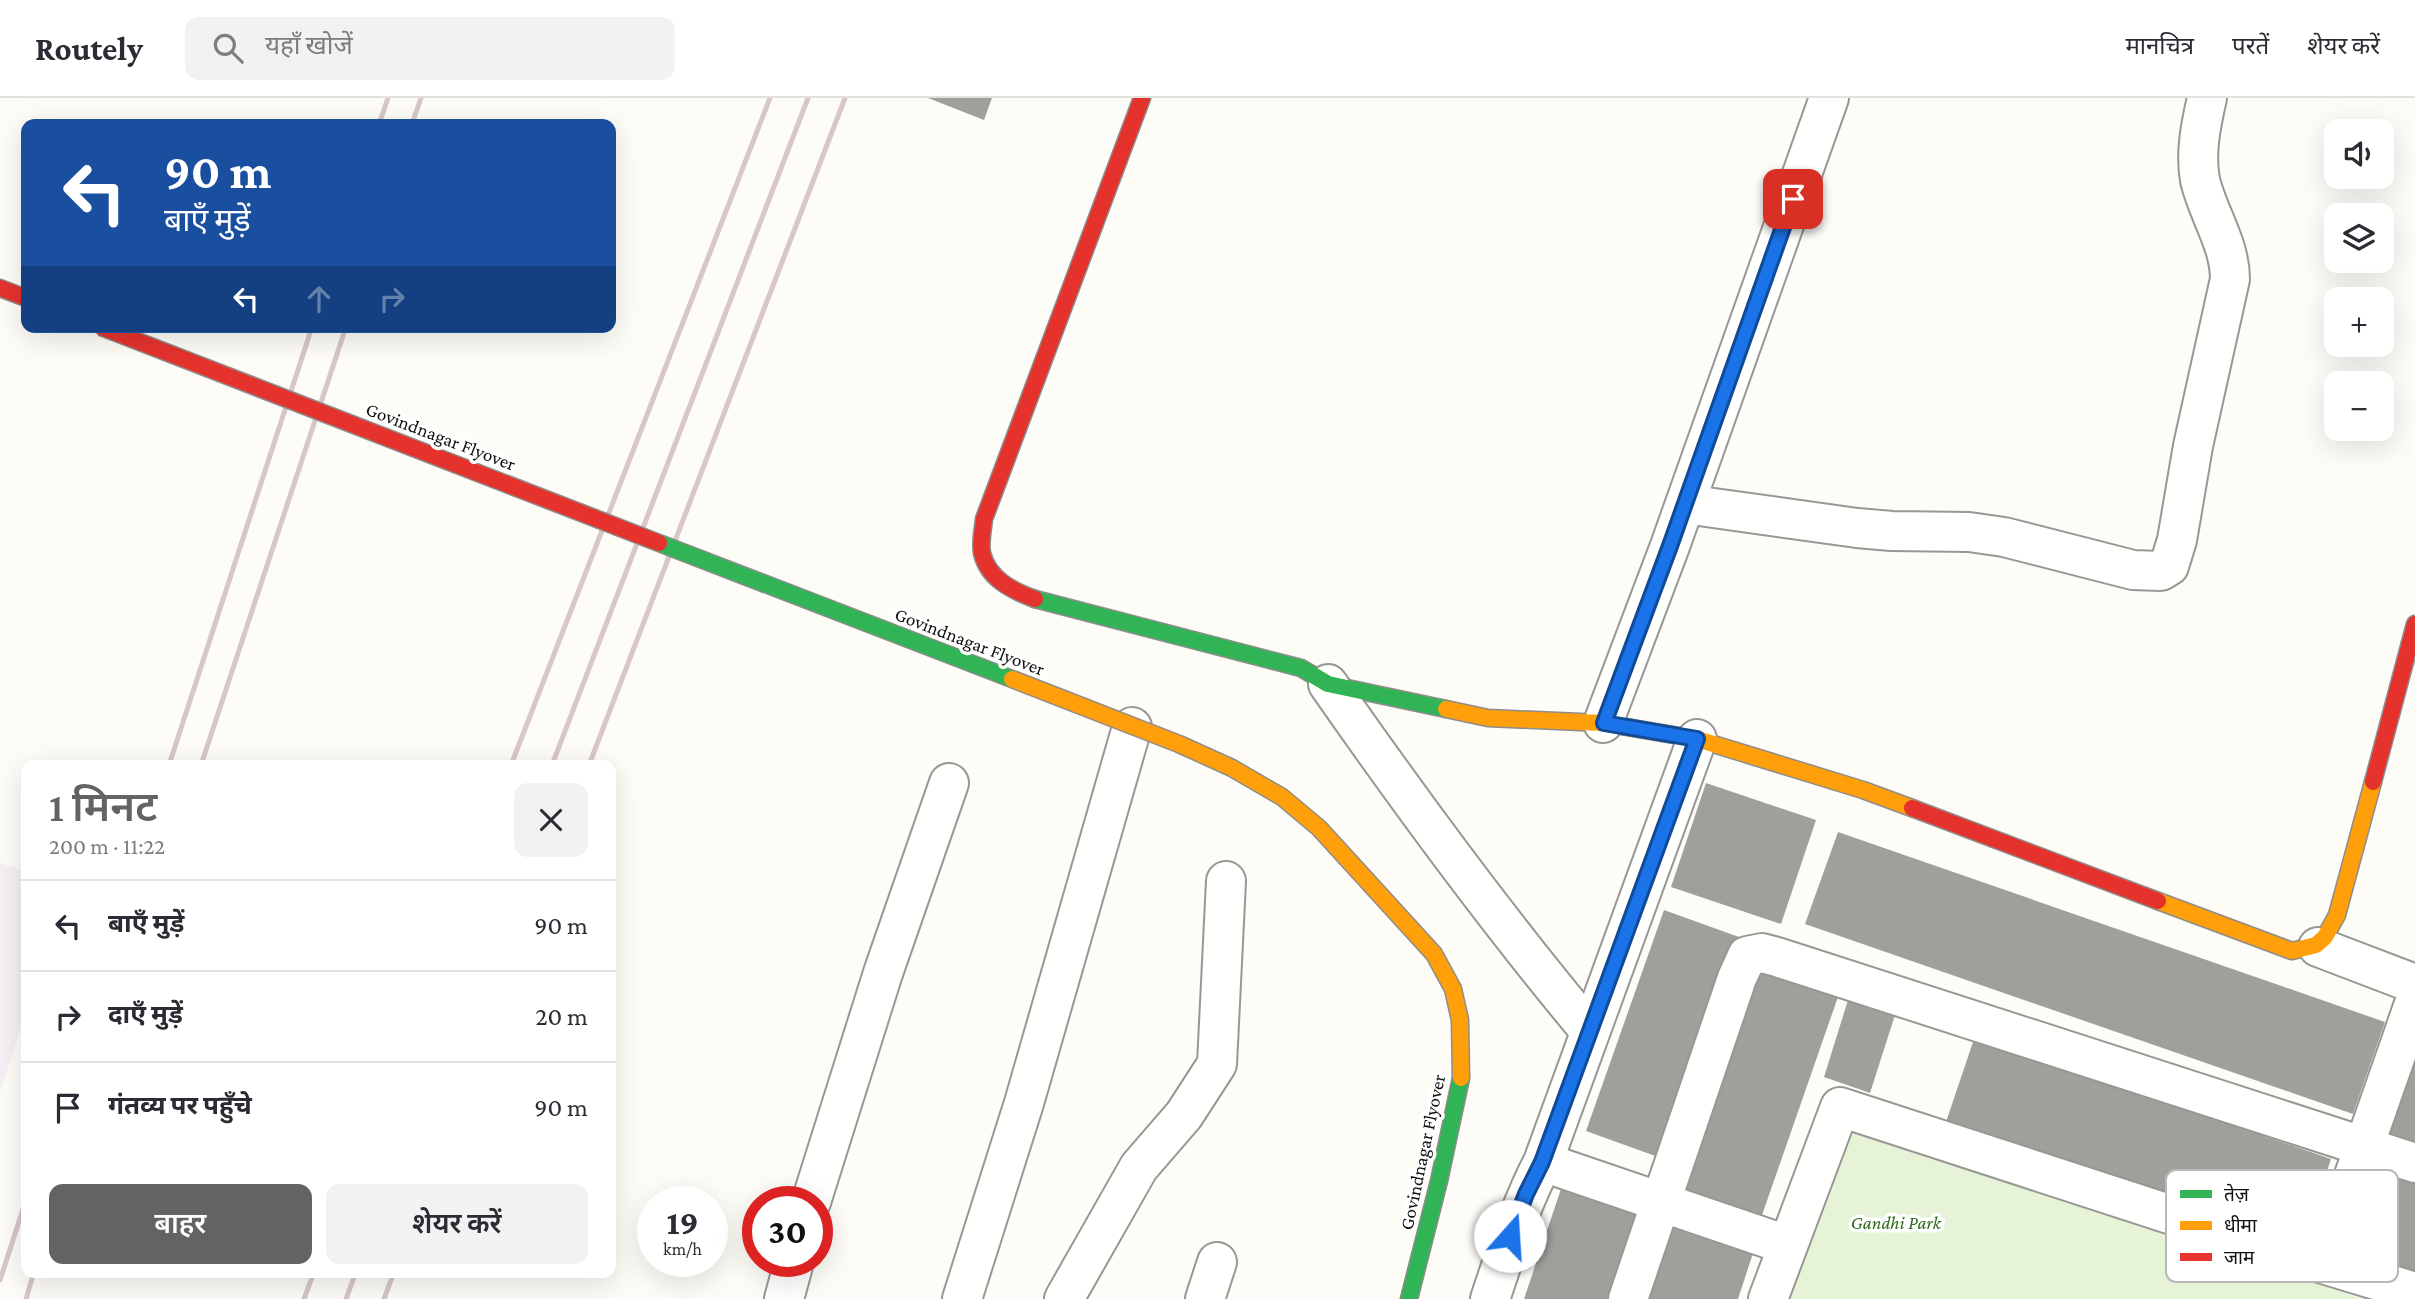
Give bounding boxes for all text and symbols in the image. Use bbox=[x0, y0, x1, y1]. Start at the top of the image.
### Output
search box bbox=[185, 17, 675, 80]
icon: search bbox=[209, 29, 247, 67]
text: Routely bbox=[35, 30, 143, 67]
text: यहाँ खोजें bbox=[265, 31, 353, 60]
text: मानचित्र bbox=[2125, 32, 2194, 59]
text: परतें bbox=[2232, 32, 2269, 59]
text: शेयर करें bbox=[2307, 32, 2380, 59]
map controls bbox=[2324, 119, 2394, 441]
button: sound bbox=[2324, 119, 2394, 189]
text: 90 m bbox=[164, 144, 271, 199]
icon: left bbox=[49, 147, 140, 238]
pin bbox=[1763, 169, 1823, 229]
icon: arrive bbox=[1774, 180, 1812, 218]
text: बाएँ मुड़ें bbox=[164, 202, 251, 238]
button: layers bbox=[2324, 203, 2394, 273]
icon: left bbox=[227, 280, 265, 318]
icon: ahead bbox=[300, 280, 338, 318]
icon: right bbox=[373, 280, 411, 318]
button: + bbox=[2324, 287, 2394, 357]
button: − bbox=[2324, 371, 2394, 441]
street label: Govindnagar Flyover bbox=[363, 398, 519, 475]
street label: Govindnagar Flyover bbox=[892, 603, 1048, 680]
text: 1 मिनट bbox=[49, 783, 157, 830]
button: close bbox=[514, 783, 588, 857]
text: 200 m · 11:22 bbox=[49, 833, 165, 859]
icon: left bbox=[49, 907, 87, 945]
text: बाएँ मुड़ें bbox=[108, 909, 184, 938]
text: 90 m bbox=[534, 911, 588, 940]
icon: right bbox=[49, 998, 87, 1036]
text: दाएँ मुड़ें bbox=[108, 1000, 183, 1029]
text: 20 m bbox=[535, 1002, 588, 1031]
street label: Govindnagar Flyover bbox=[1396, 1072, 1449, 1232]
icon: arrive bbox=[49, 1089, 87, 1127]
text: गंतव्य पर पहुँचे bbox=[108, 1091, 252, 1120]
text: 90 m bbox=[534, 1093, 588, 1122]
legend bbox=[2166, 1170, 2398, 1282]
text: तेज़ bbox=[2224, 1183, 2250, 1205]
button: बाहर bbox=[49, 1184, 312, 1264]
button: शेयर करें bbox=[326, 1184, 588, 1264]
speed limit sign: 30 bbox=[742, 1186, 833, 1277]
position arrow bbox=[1473, 1199, 1547, 1273]
text: 19 bbox=[666, 1203, 699, 1242]
park label: Gandhi Park bbox=[1851, 1212, 1942, 1233]
text: धीमा bbox=[2224, 1215, 2258, 1236]
text: km/h bbox=[663, 1239, 702, 1259]
text: जाम bbox=[2224, 1247, 2255, 1268]

